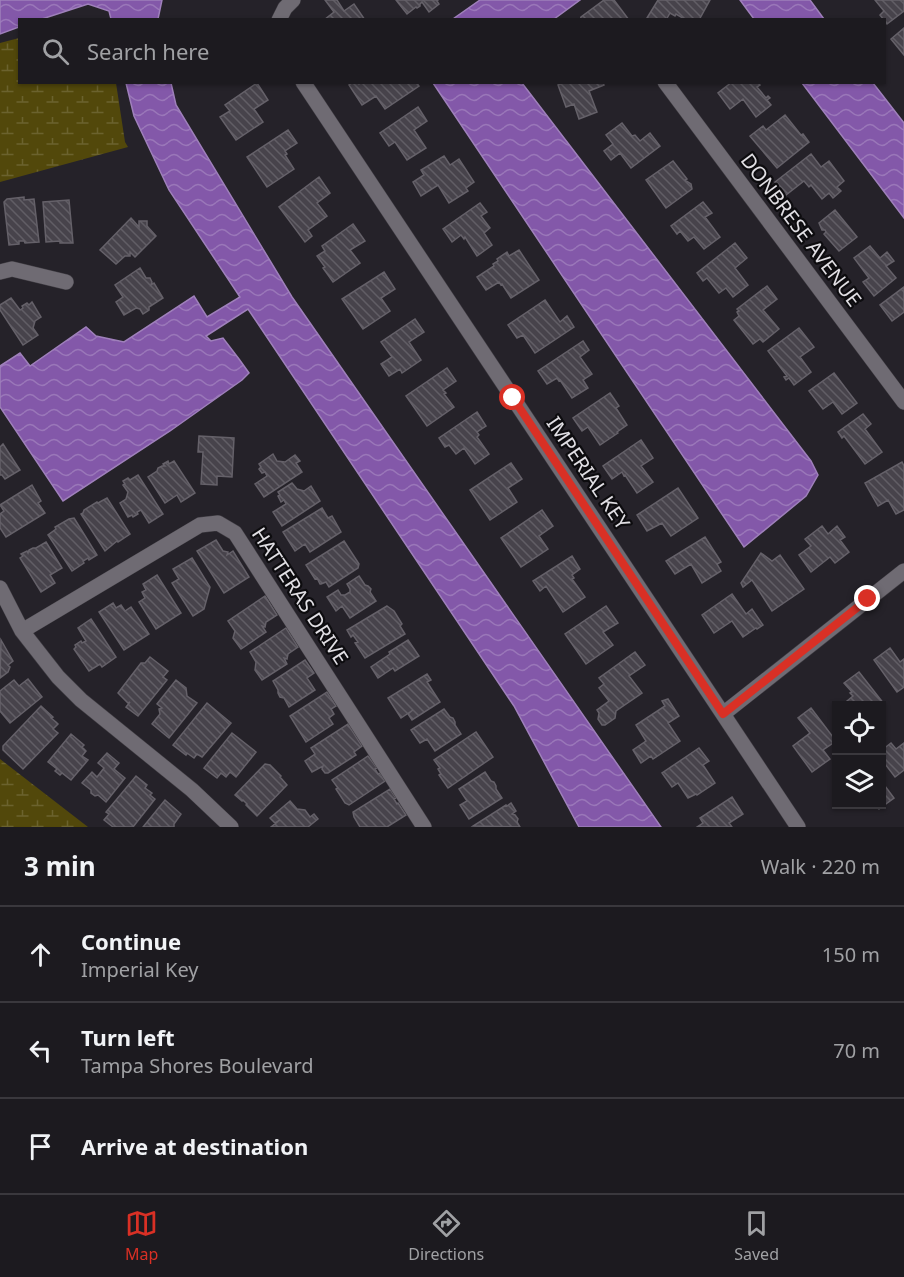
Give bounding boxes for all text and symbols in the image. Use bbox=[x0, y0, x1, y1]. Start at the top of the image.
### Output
search box bbox=[18, 18, 886, 84]
icon: search bbox=[39, 35, 72, 68]
text: Search here bbox=[87, 36, 209, 66]
street label: DONBRESE AVENUE bbox=[735, 148, 868, 312]
route start bbox=[499, 384, 525, 410]
street label: IMPERIAL KEY bbox=[541, 411, 637, 535]
street label: HATTERAS DRIVE bbox=[246, 522, 355, 669]
route end bbox=[854, 585, 880, 611]
map controls bbox=[832, 701, 886, 809]
button: locate bbox=[832, 701, 886, 755]
button: layers bbox=[832, 755, 886, 809]
text: 3 min bbox=[24, 848, 96, 884]
text: Walk · 220 m bbox=[761, 853, 880, 880]
text: Continue bbox=[81, 926, 181, 956]
icon: ahead bbox=[24, 938, 57, 971]
text: 150 m bbox=[822, 941, 880, 968]
text: Imperial Key bbox=[81, 956, 199, 983]
text: Turn left bbox=[81, 1022, 175, 1052]
icon: left bbox=[24, 1034, 57, 1067]
text: 70 m bbox=[833, 1037, 880, 1064]
text: Tampa Shores Boulevard bbox=[81, 1052, 314, 1079]
icon: arrive bbox=[24, 1130, 57, 1163]
text: Arrive at destination bbox=[81, 1131, 308, 1161]
tab: Map bbox=[125, 1207, 158, 1265]
tab: Directions bbox=[408, 1207, 484, 1265]
tab: Saved bbox=[734, 1207, 779, 1265]

